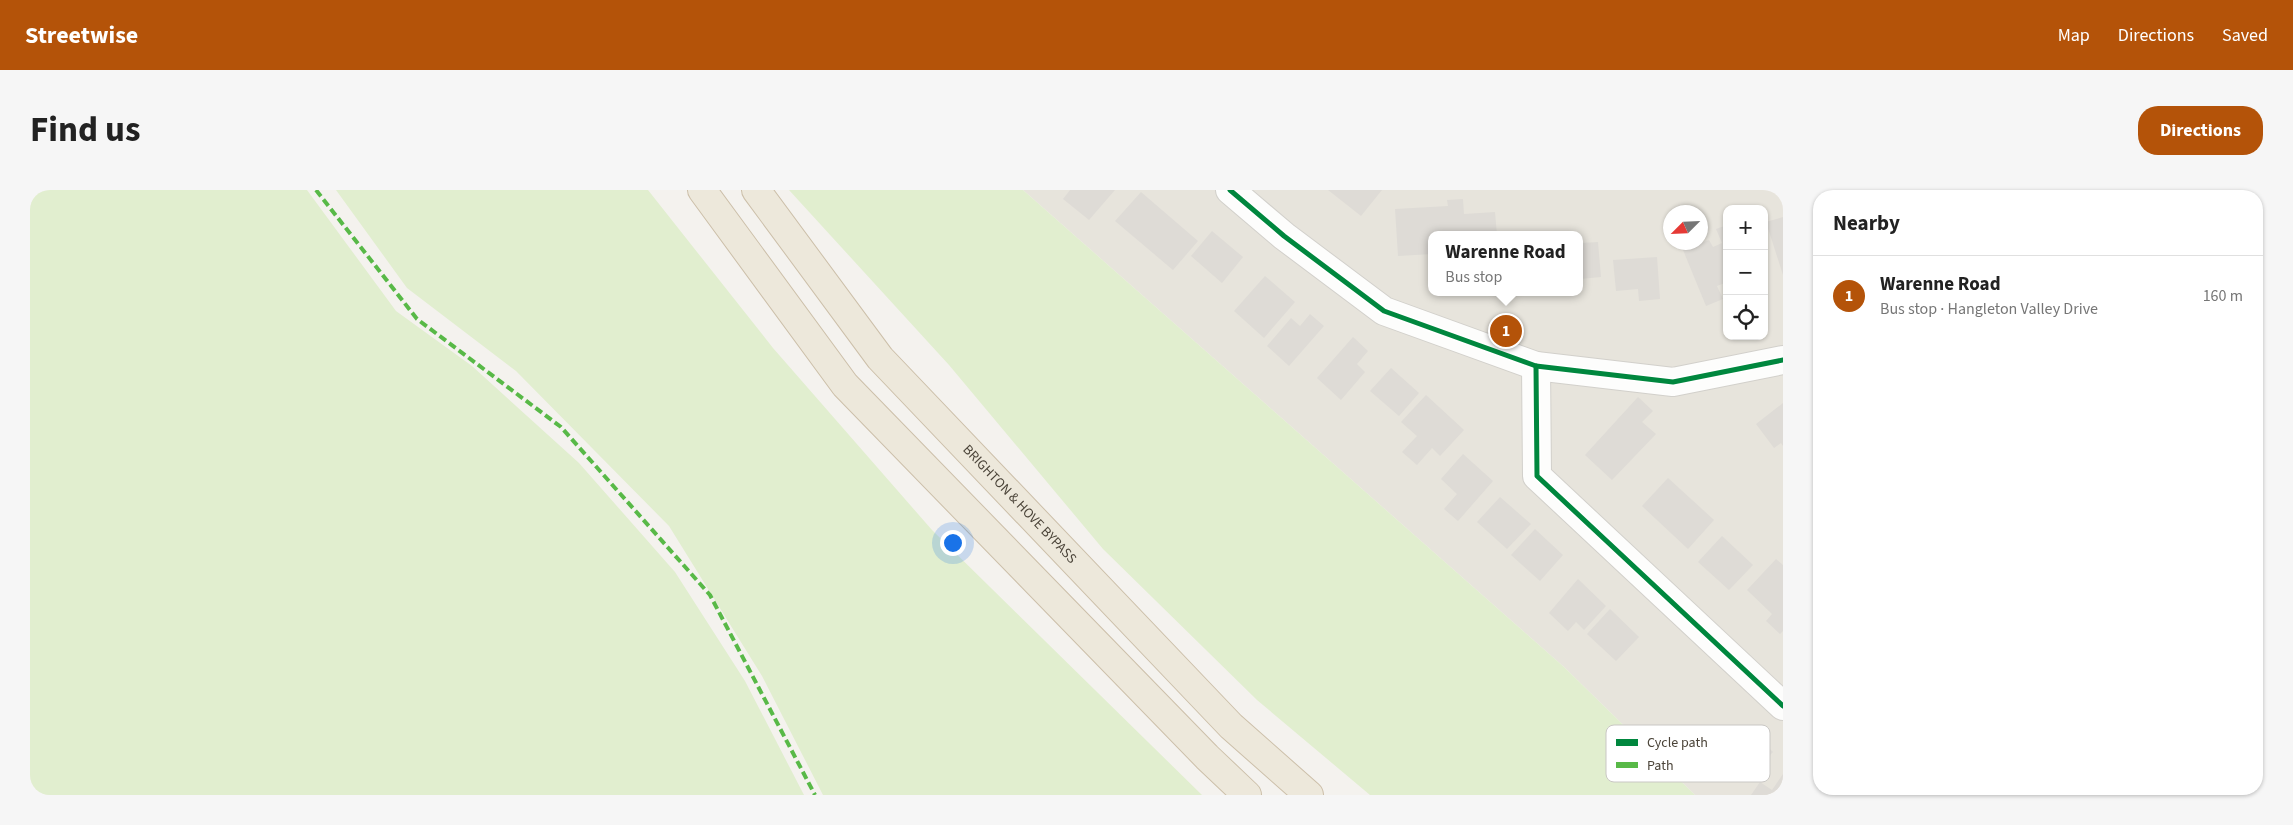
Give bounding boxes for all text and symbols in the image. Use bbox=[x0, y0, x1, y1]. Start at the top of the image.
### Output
text: Streetwise bbox=[25, 18, 138, 53]
text: Map bbox=[2058, 23, 2090, 48]
text: Directions bbox=[2118, 23, 2194, 48]
text: Saved bbox=[2222, 23, 2268, 48]
text: Find us bbox=[30, 105, 140, 155]
button: Directions bbox=[2138, 106, 2263, 155]
north arrow bbox=[1663, 205, 1708, 250]
map controls bbox=[1723, 205, 1768, 340]
button: + bbox=[1723, 205, 1768, 250]
text: Nearby bbox=[1833, 208, 1900, 238]
popup bbox=[1428, 231, 1583, 296]
text: Warenne Road bbox=[1445, 239, 1566, 266]
button: − bbox=[1723, 250, 1768, 295]
text: Bus stop bbox=[1445, 266, 1502, 288]
text: Warenne Road bbox=[1880, 271, 2001, 298]
text: 1 bbox=[1845, 285, 1853, 307]
text: 160 m bbox=[2203, 285, 2243, 307]
button: locate bbox=[1723, 295, 1768, 340]
text: Bus stop · Hangleton Valley Drive bbox=[1880, 298, 2098, 320]
pin: 1 bbox=[1490, 312, 1522, 350]
street label: BRIGHTON & HOVE BYPASS bbox=[958, 440, 1081, 568]
your location bbox=[940, 530, 966, 556]
legend bbox=[1606, 725, 1770, 782]
text: Cycle path bbox=[1647, 733, 1708, 753]
text: Path bbox=[1647, 756, 1674, 776]

